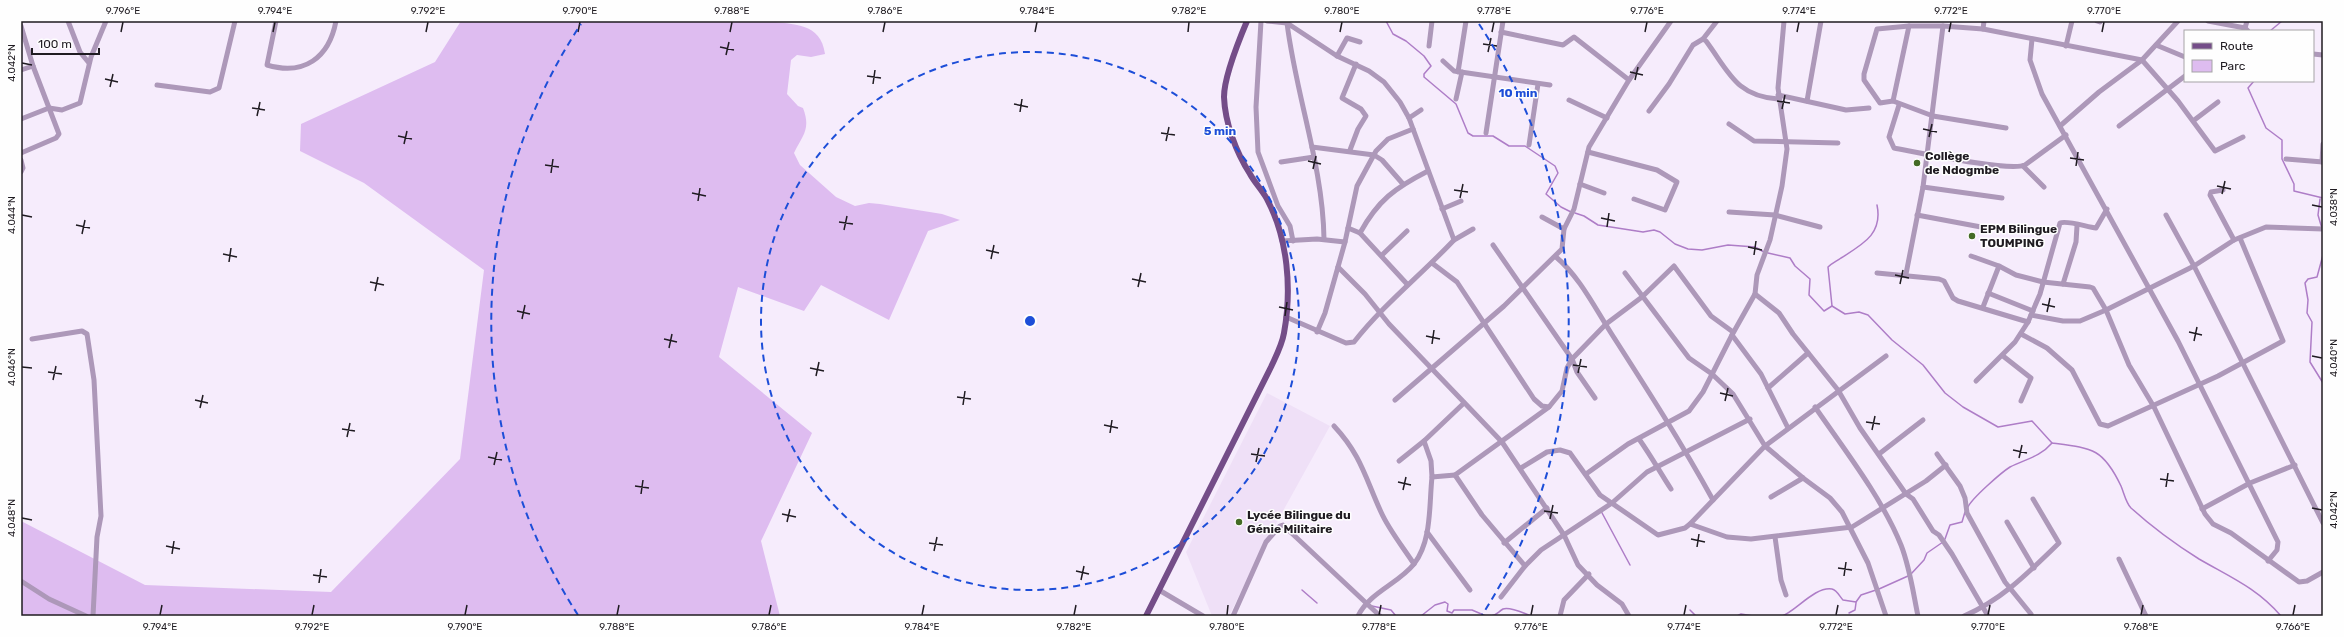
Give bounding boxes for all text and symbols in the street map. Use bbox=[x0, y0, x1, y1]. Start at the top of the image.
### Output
text: 9.796°E bbox=[106, 5, 140, 17]
text: 9.794°E bbox=[258, 5, 292, 17]
text: 9.792°E bbox=[411, 5, 445, 17]
text: 9.790°E bbox=[563, 5, 597, 17]
text: 9.788°E bbox=[714, 5, 750, 17]
text: 9.786°E bbox=[868, 5, 902, 17]
text: 9.784°E bbox=[1019, 5, 1055, 17]
text: 9.782°E bbox=[1172, 5, 1206, 17]
text: 9.780°E bbox=[1324, 5, 1360, 17]
text: 9.778°E bbox=[1477, 5, 1511, 17]
text: 9.776°E bbox=[1630, 5, 1664, 17]
text: 9.774°E bbox=[1782, 5, 1816, 17]
text: 9.772°E bbox=[1934, 5, 1968, 17]
text: 9.770°E bbox=[2087, 5, 2121, 17]
scale bar bbox=[32, 30, 99, 56]
legend bbox=[2184, 30, 2314, 82]
text: 100 m bbox=[38, 37, 72, 51]
text: Route bbox=[2220, 39, 2254, 53]
text: 4.042°N bbox=[6, 44, 18, 82]
text: Parc bbox=[2220, 59, 2246, 73]
text: 10 min bbox=[1499, 86, 1538, 100]
text: 5 min bbox=[1204, 124, 1237, 138]
place label: Collège de Ndogmbe bbox=[1925, 149, 1999, 177]
marker: Collège de Ndogmbe bbox=[1912, 158, 1922, 168]
text: 4.038°N bbox=[2328, 188, 2340, 226]
text: 4.044°N bbox=[6, 196, 18, 234]
place label: EPM Bilingue TOUMPING bbox=[1980, 222, 2057, 250]
marker: EPM Bilingue TOUMPING bbox=[1967, 231, 1977, 241]
centre of rings bbox=[1023, 314, 1037, 328]
text: 4.040°N bbox=[2328, 339, 2340, 377]
text: 4.046°N bbox=[6, 348, 18, 386]
text: 4.042°N bbox=[2328, 491, 2340, 529]
text: 4.048°N bbox=[6, 499, 18, 537]
place label: Lycée Bilingue du Génie Militaire bbox=[1247, 508, 1351, 536]
marker: Lycée Bilingue du Génie Militaire bbox=[1234, 517, 1244, 527]
text: 9.794°E bbox=[143, 621, 177, 633]
text: 9.792°E bbox=[295, 621, 329, 633]
text: 9.790°E bbox=[448, 621, 482, 633]
text: 9.788°E bbox=[599, 621, 635, 633]
text: 9.786°E bbox=[752, 621, 786, 633]
text: 9.784°E bbox=[904, 621, 940, 633]
text: 9.782°E bbox=[1057, 621, 1091, 633]
text: 9.780°E bbox=[1209, 621, 1245, 633]
text: 9.778°E bbox=[1362, 621, 1396, 633]
text: 9.776°E bbox=[1514, 621, 1548, 633]
text: 9.774°E bbox=[1667, 621, 1701, 633]
text: 9.772°E bbox=[1819, 621, 1853, 633]
text: 9.770°E bbox=[1971, 621, 2005, 633]
text: 9.768°E bbox=[2124, 621, 2158, 633]
text: 9.766°E bbox=[2276, 621, 2310, 633]

